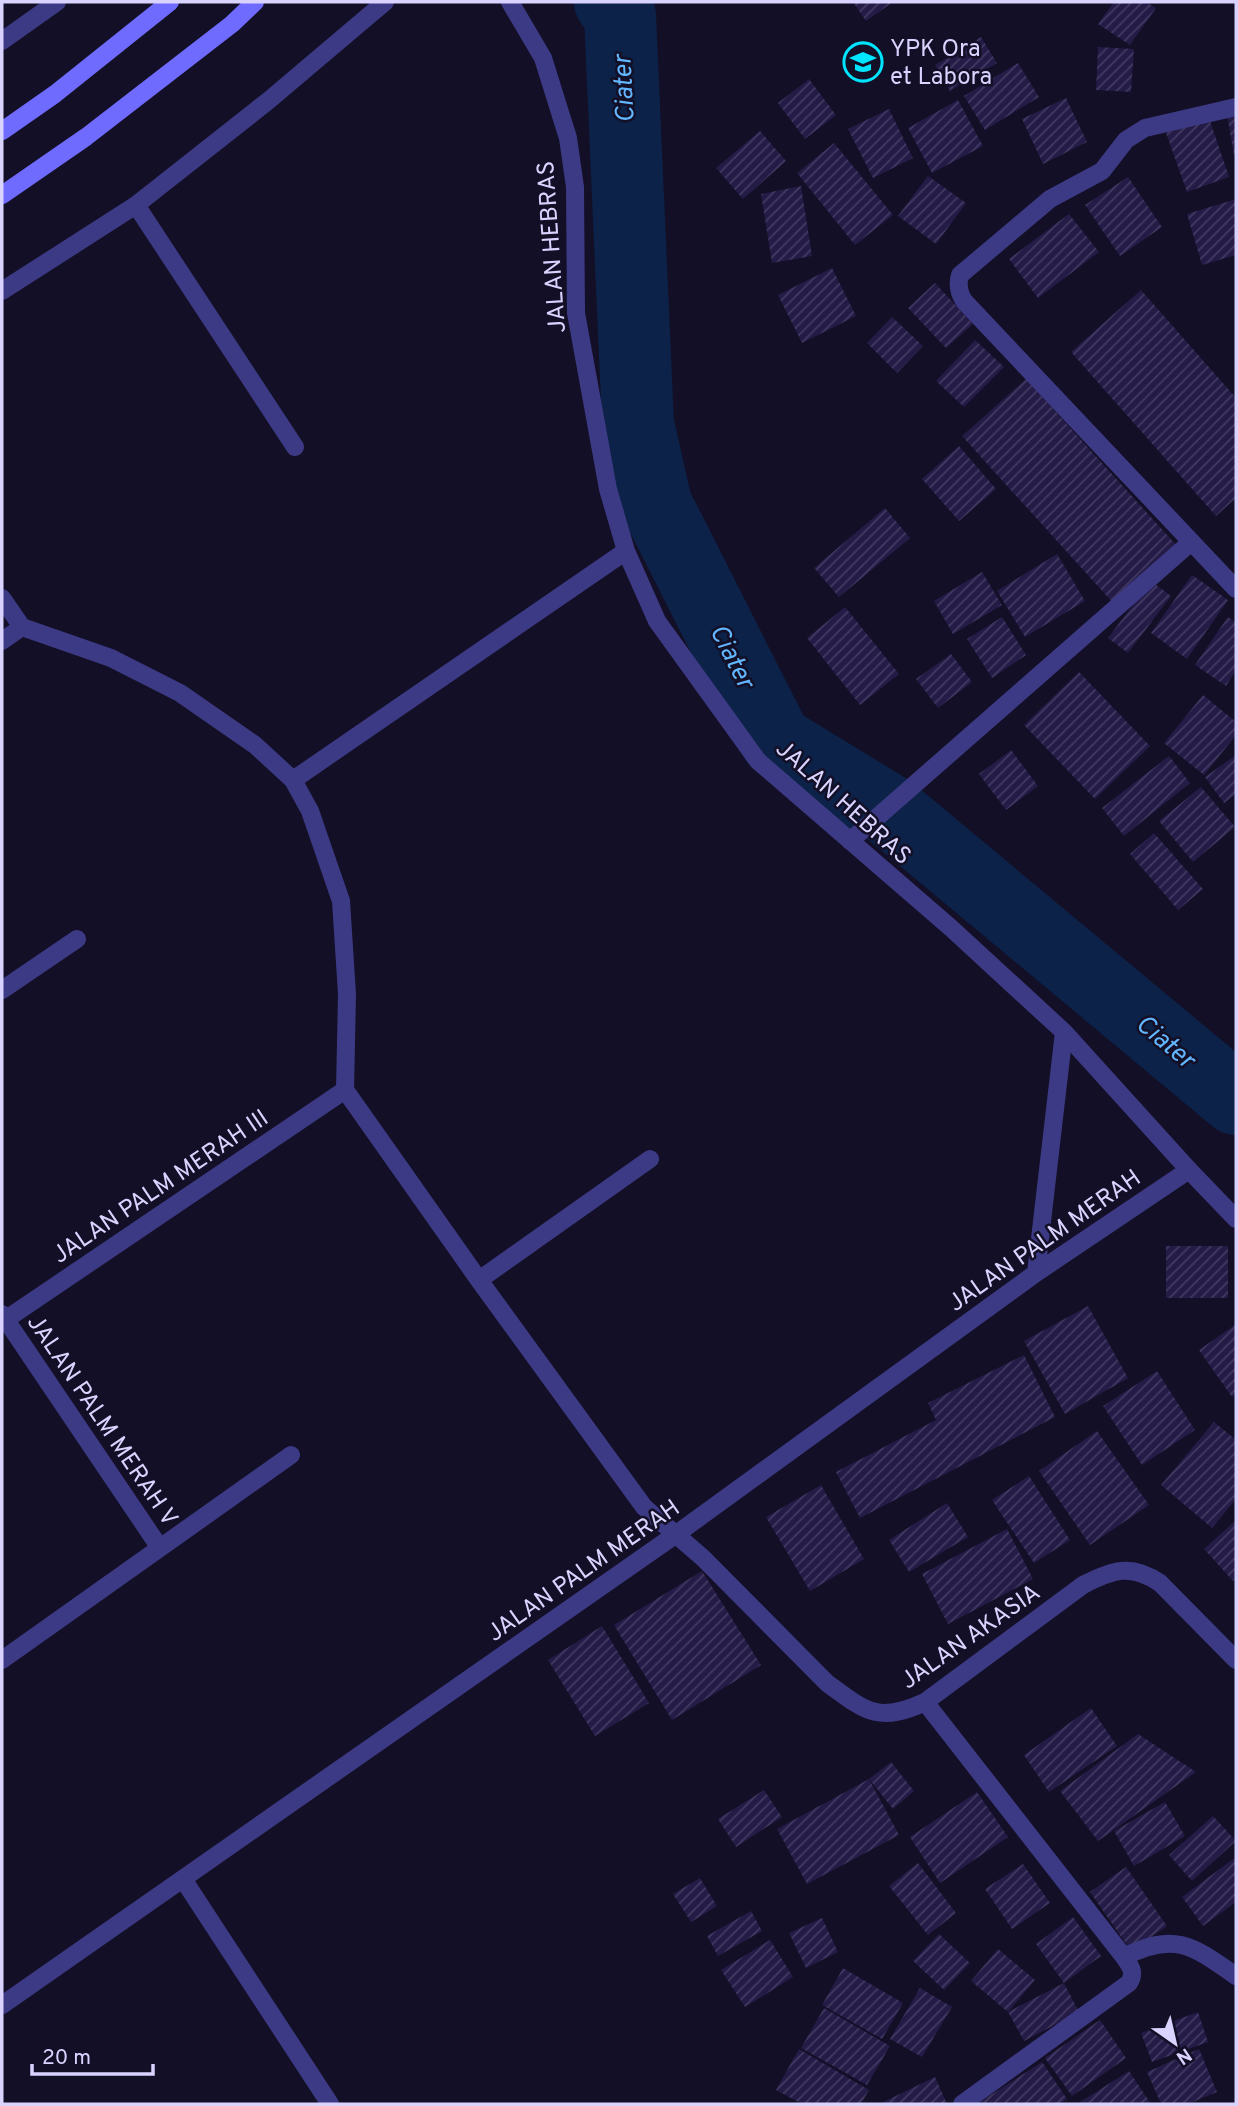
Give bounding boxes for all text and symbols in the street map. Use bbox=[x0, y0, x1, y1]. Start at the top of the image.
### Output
place label: YPK Ora et Labora bbox=[890, 35, 992, 93]
school or university icon: YPK Ora et Labora bbox=[842, 41, 884, 83]
water label: Ciater bbox=[607, 52, 644, 124]
street label: JALAN HEBRAS bbox=[532, 160, 574, 334]
water label: Ciater bbox=[701, 619, 762, 697]
street label: JALAN HEBRAS bbox=[769, 735, 917, 872]
water label: Ciater bbox=[1128, 1008, 1203, 1079]
street label: JALAN PALM MERAH III bbox=[47, 1104, 275, 1271]
street label: JALAN PALM MERAH bbox=[943, 1164, 1147, 1319]
street label: JALAN PALM MERAH V bbox=[19, 1310, 183, 1533]
street label: JALAN PALM MERAH bbox=[482, 1494, 686, 1649]
street label: JALAN AKASIA bbox=[896, 1578, 1047, 1697]
north arrow bbox=[1140, 2008, 1210, 2078]
scale bar bbox=[32, 2032, 152, 2076]
text: N bbox=[1171, 2042, 1196, 2069]
text: 20 m bbox=[42, 2045, 91, 2072]

